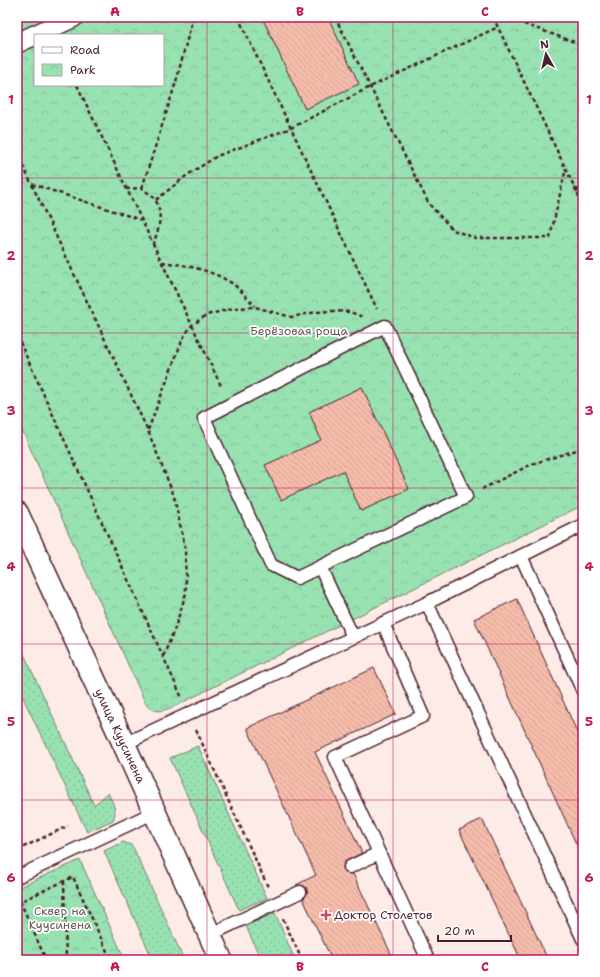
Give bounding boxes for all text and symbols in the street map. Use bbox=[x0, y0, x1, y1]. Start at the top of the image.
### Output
text: A bbox=[110, 3, 120, 20]
text: B bbox=[296, 3, 304, 20]
text: C bbox=[481, 3, 489, 20]
legend bbox=[34, 34, 164, 86]
north arrow bbox=[526, 34, 566, 74]
text: N bbox=[539, 37, 550, 53]
text: Road bbox=[70, 42, 101, 58]
text: Park bbox=[70, 62, 96, 78]
text: 1 bbox=[8, 91, 14, 108]
text: 1 bbox=[586, 91, 592, 108]
text: 2 bbox=[6, 247, 16, 264]
text: 2 bbox=[584, 247, 594, 264]
park label: Берёзовая роща bbox=[250, 323, 348, 339]
text: 3 bbox=[6, 402, 16, 419]
text: 3 bbox=[584, 402, 594, 419]
text: 4 bbox=[6, 558, 16, 575]
text: 4 bbox=[584, 558, 594, 575]
street label: улица Куусинена bbox=[91, 686, 149, 787]
text: 5 bbox=[7, 713, 15, 730]
text: 5 bbox=[585, 713, 593, 730]
text: 6 bbox=[6, 869, 16, 886]
text: 6 bbox=[584, 869, 594, 886]
park label: Сквер на Куусинена bbox=[29, 903, 92, 933]
place label: Доктор Столетов bbox=[334, 907, 432, 923]
marker: Доктор Столетов bbox=[321, 910, 331, 920]
scale bar bbox=[438, 917, 511, 943]
text: 20 m bbox=[444, 923, 475, 939]
text: A bbox=[110, 958, 120, 975]
text: B bbox=[296, 958, 304, 975]
text: C bbox=[481, 958, 489, 975]

